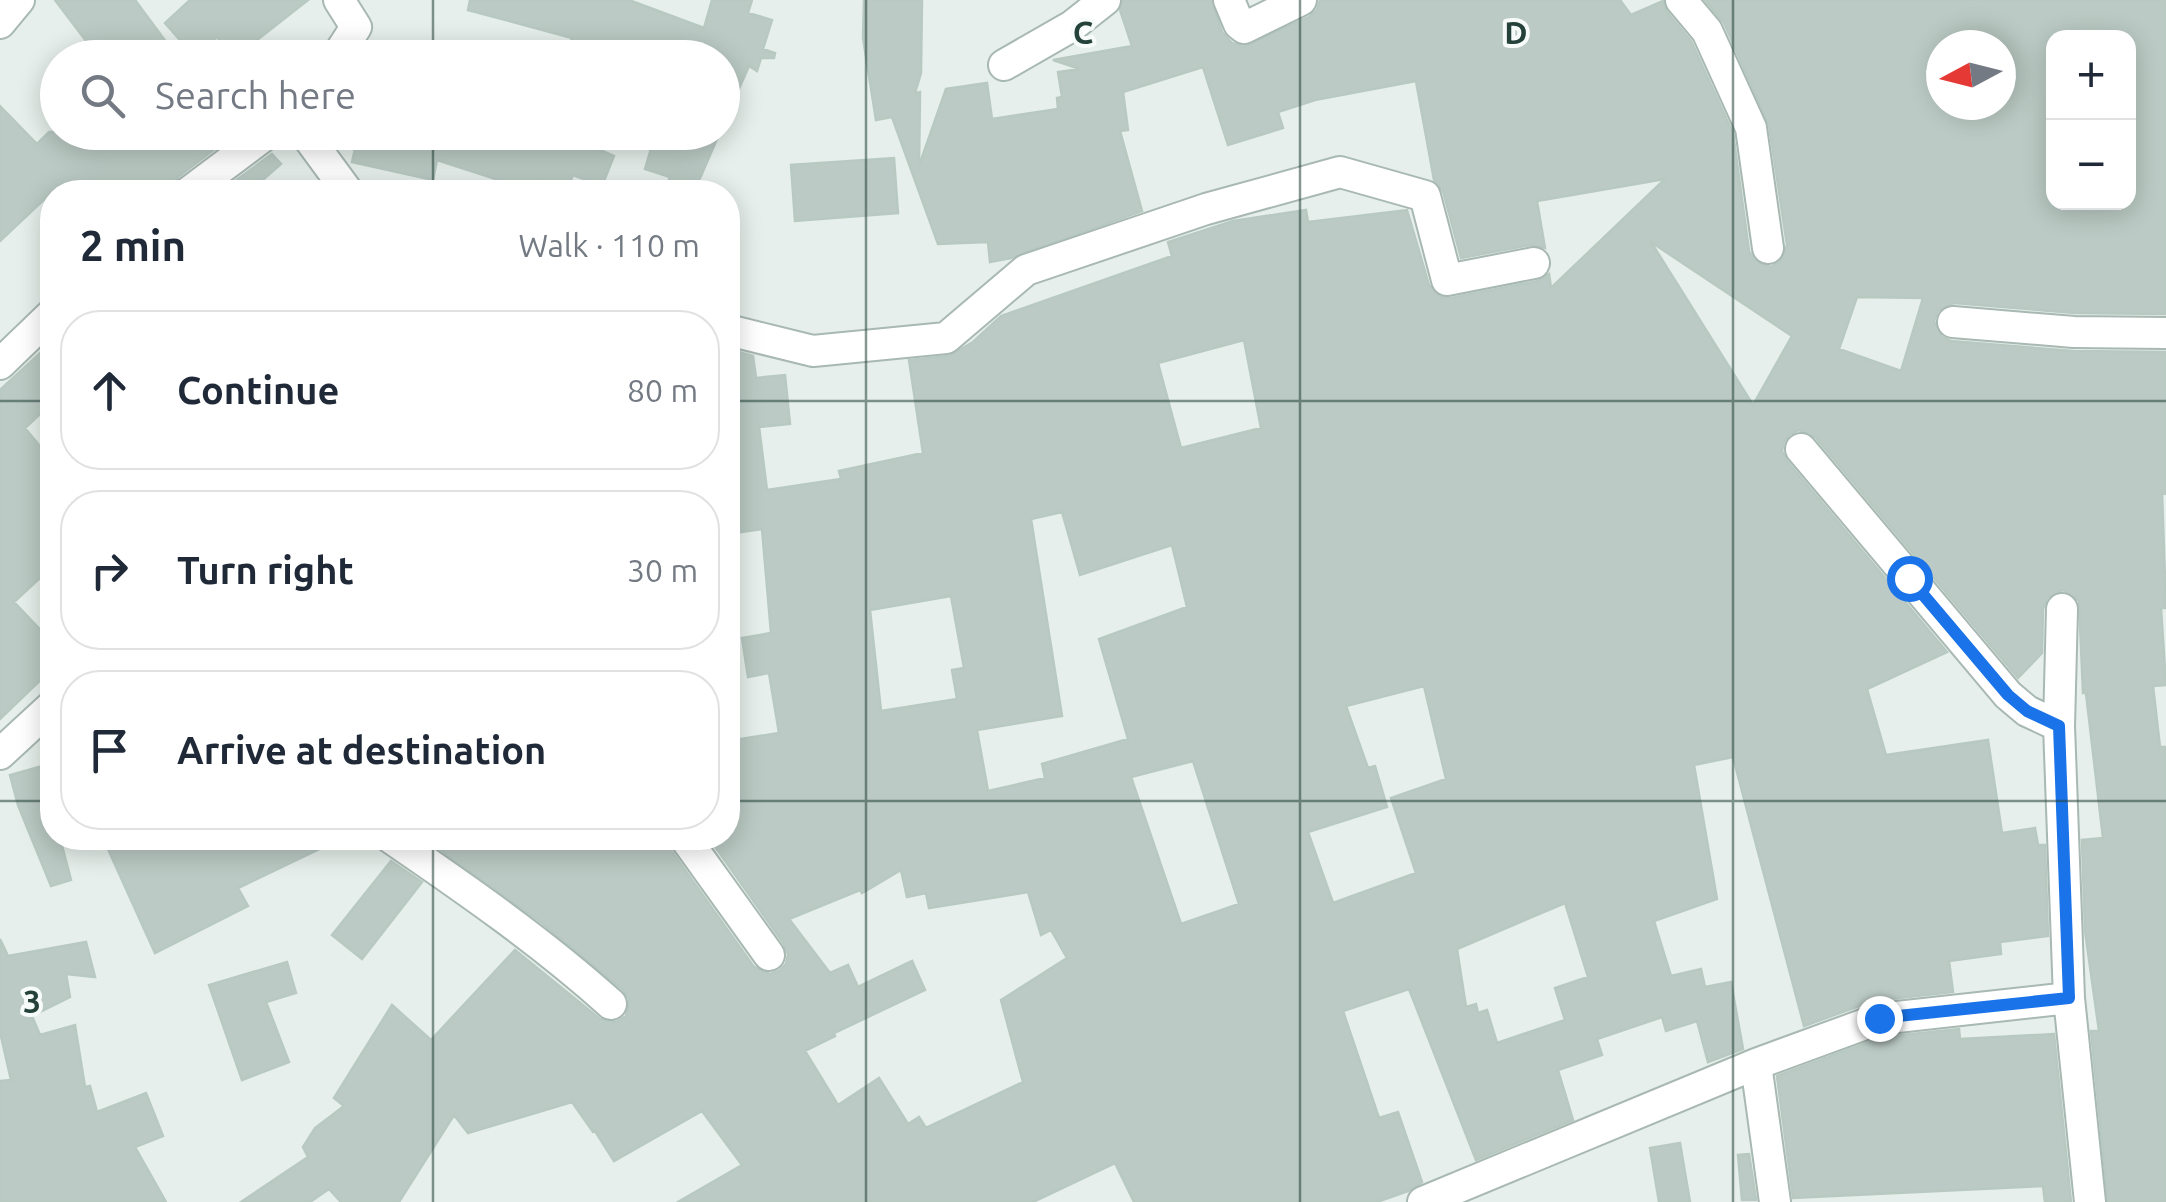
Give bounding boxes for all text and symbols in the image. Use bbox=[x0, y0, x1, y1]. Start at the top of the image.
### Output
text: C bbox=[1073, 14, 1093, 50]
text: D bbox=[1504, 14, 1528, 50]
north arrow bbox=[1926, 30, 2016, 120]
map controls bbox=[2046, 30, 2136, 210]
button: + bbox=[2046, 30, 2136, 120]
search box bbox=[40, 40, 740, 150]
icon: search bbox=[75, 68, 130, 123]
text: Search here bbox=[155, 74, 356, 116]
button: − bbox=[2046, 120, 2136, 210]
text: 2 min bbox=[80, 222, 186, 269]
text: Walk · 110 m bbox=[518, 227, 700, 263]
icon: ahead bbox=[82, 363, 137, 418]
text: Continue bbox=[177, 369, 339, 411]
text: 80 m bbox=[627, 372, 698, 408]
icon: right bbox=[82, 543, 137, 598]
text: Turn right bbox=[177, 549, 354, 591]
text: 30 m bbox=[627, 552, 698, 588]
route start bbox=[1887, 556, 1933, 602]
icon: arrive bbox=[82, 723, 137, 778]
text: Arrive at destination bbox=[177, 729, 546, 771]
text: 3 bbox=[23, 983, 41, 1019]
route end bbox=[1857, 996, 1903, 1042]

